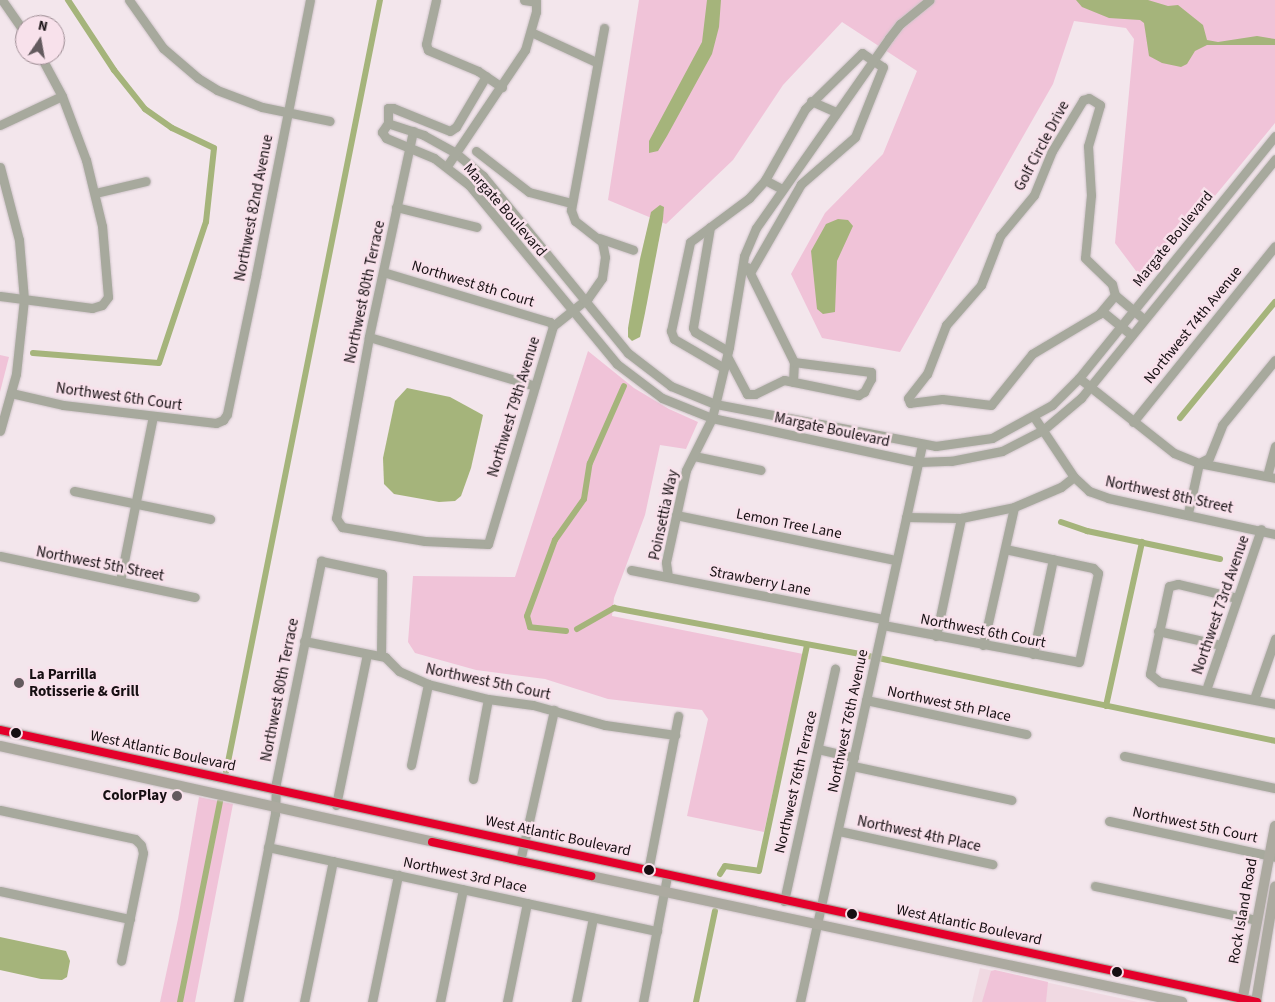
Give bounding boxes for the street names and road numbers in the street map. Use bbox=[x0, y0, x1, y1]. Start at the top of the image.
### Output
street label: Golf Circle Drive bbox=[1011, 98, 1073, 194]
street label: Northwest 82nd Avenue bbox=[231, 133, 277, 283]
street label: Margate Boulevard bbox=[460, 160, 550, 260]
street label: Margate Boulevard bbox=[1129, 188, 1217, 290]
street label: Northwest 80th Terrace bbox=[341, 219, 389, 365]
street label: Northwest 8th Court bbox=[409, 257, 537, 311]
street label: Northwest 74th Avenue bbox=[1140, 263, 1246, 387]
street label: Northwest 79th Avenue bbox=[484, 335, 544, 479]
street label: Northwest 6th Court bbox=[55, 379, 183, 415]
street label: Margate Boulevard bbox=[773, 409, 891, 451]
street label: Poinsettia Way bbox=[646, 468, 682, 562]
street label: Northwest 8th Street bbox=[1104, 473, 1234, 517]
street label: Lemon Tree Lane bbox=[735, 505, 843, 543]
street label: Northwest 73rd Avenue bbox=[1189, 533, 1253, 677]
street label: Northwest 5th Street bbox=[35, 543, 165, 585]
street label: Strawberry Lane bbox=[708, 562, 812, 600]
street label: Northwest 6th Court bbox=[919, 610, 1047, 652]
street label: Northwest 80th Terrace bbox=[257, 617, 303, 763]
street label: Northwest 76th Avenue bbox=[824, 648, 872, 794]
street label: Northwest 5th Court bbox=[424, 660, 552, 704]
street label: Northwest 5th Place bbox=[885, 682, 1013, 726]
street label: Northwest 76th Terrace bbox=[771, 709, 821, 855]
street label: West Atlantic Boulevard bbox=[88, 727, 238, 775]
street label: Northwest 5th Court bbox=[1131, 803, 1259, 847]
street label: West Atlantic Boulevard bbox=[483, 812, 633, 860]
street label: Northwest 4th Place bbox=[855, 812, 983, 856]
street label: Northwest 3rd Place bbox=[401, 853, 529, 897]
street label: Rock Island Road bbox=[1225, 857, 1261, 965]
street label: West Atlantic Boulevard bbox=[894, 901, 1044, 949]

